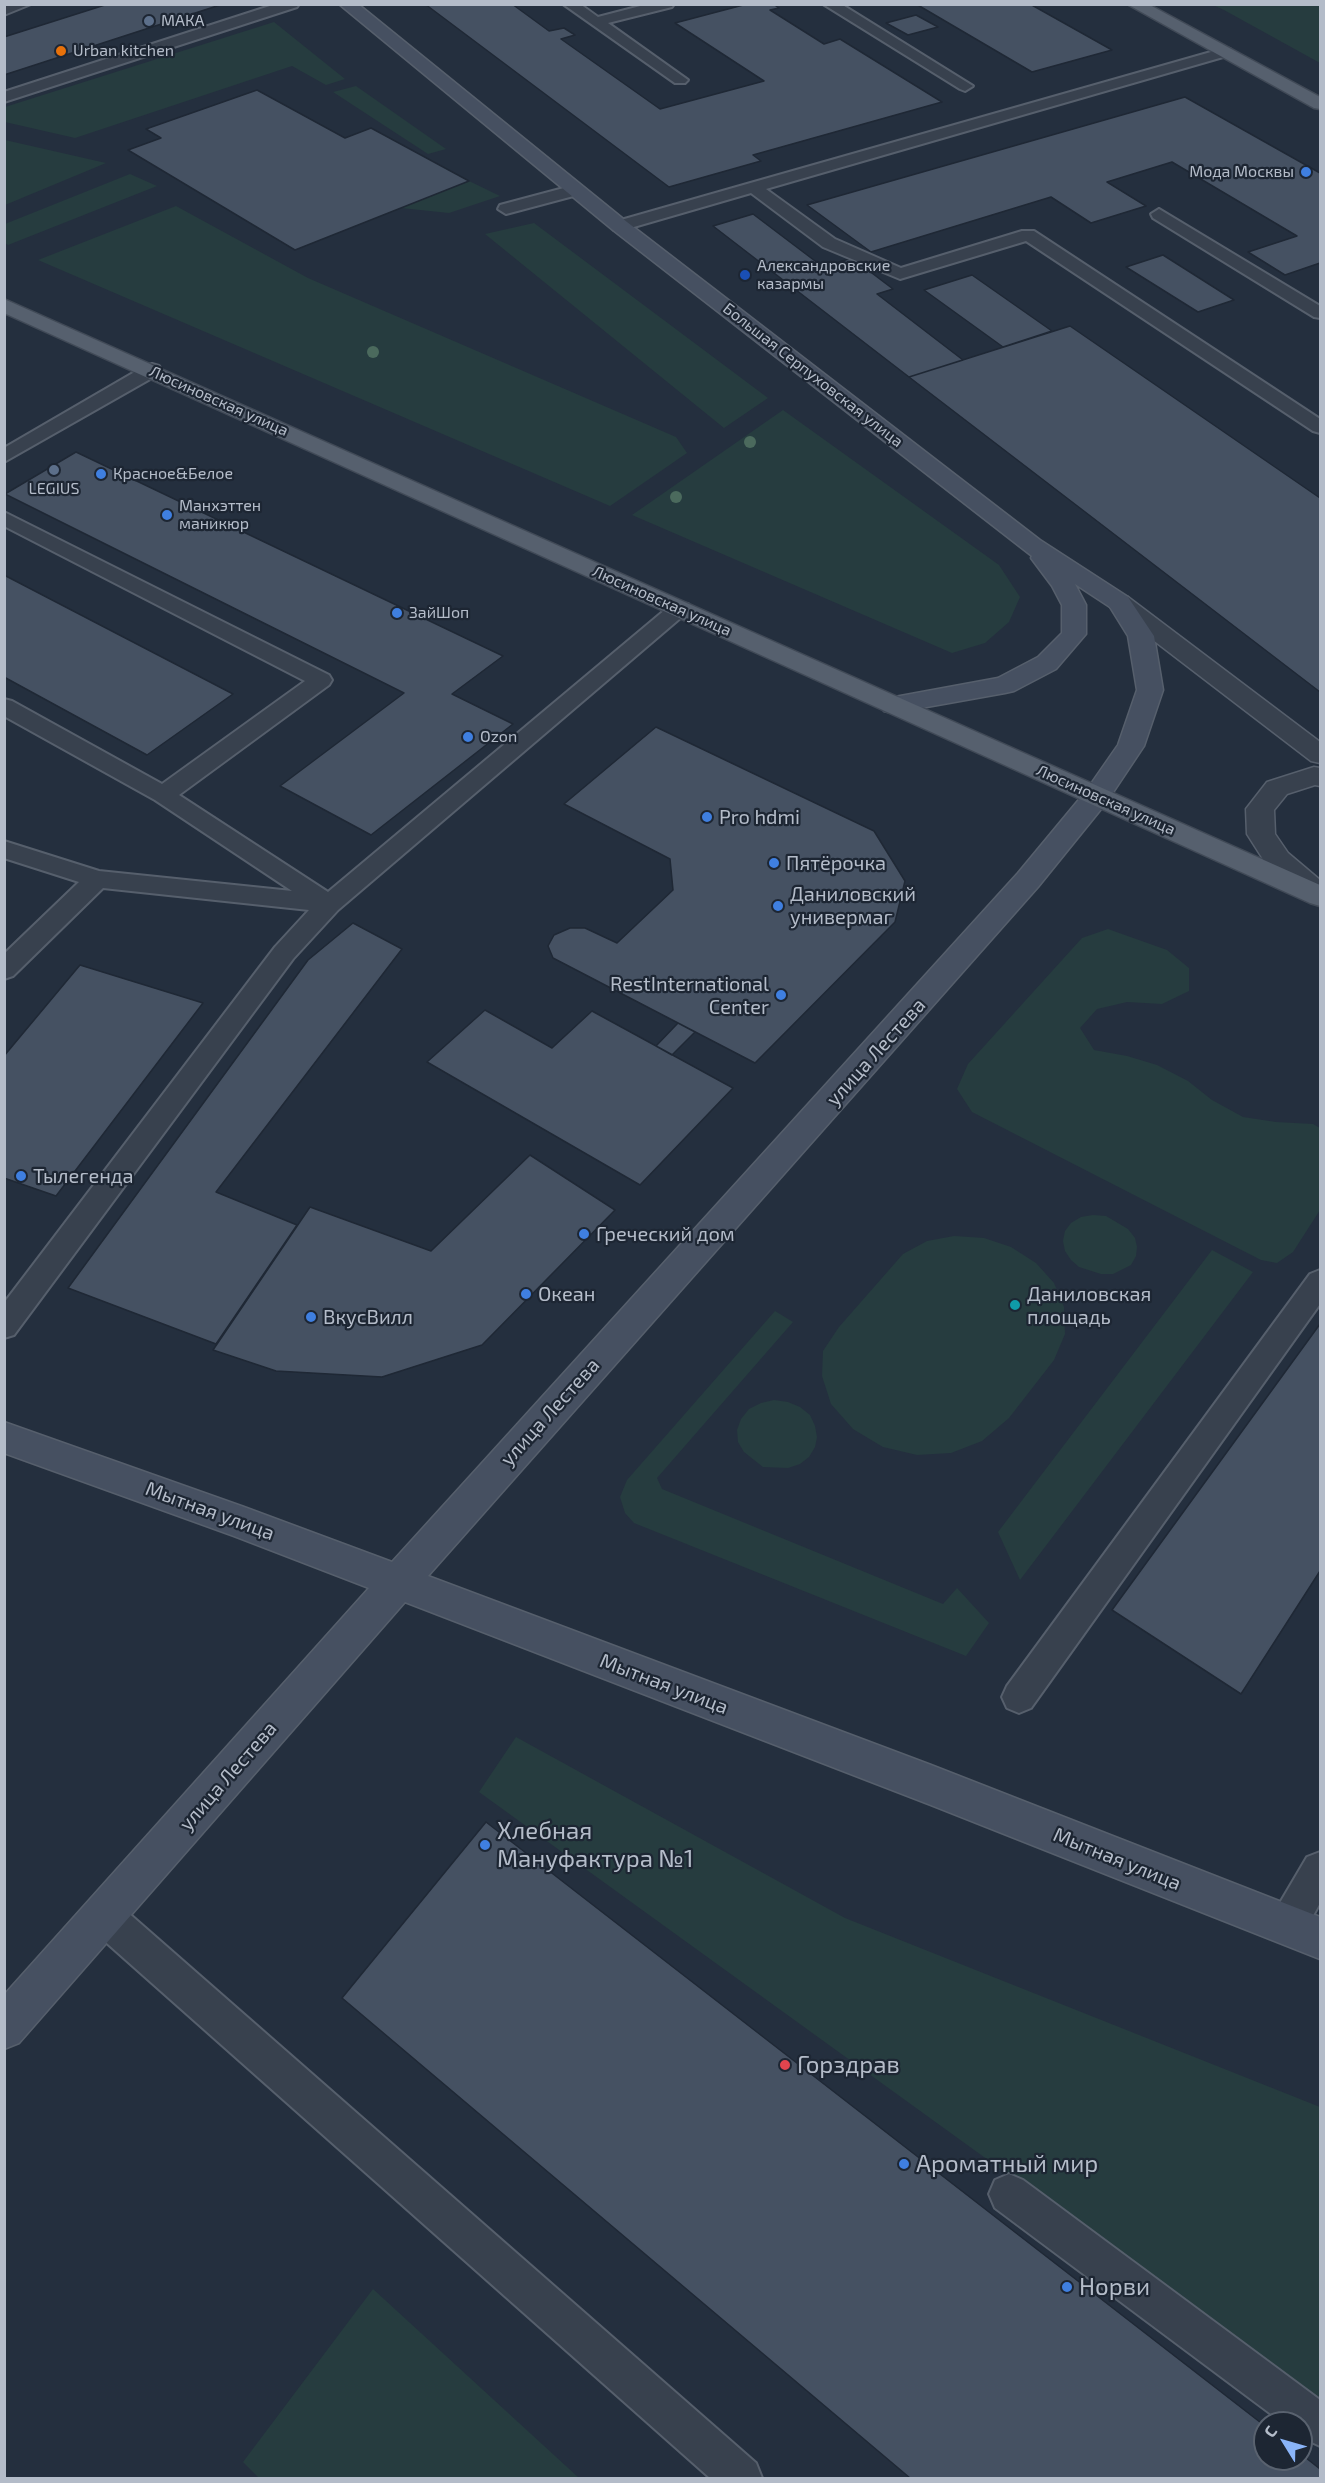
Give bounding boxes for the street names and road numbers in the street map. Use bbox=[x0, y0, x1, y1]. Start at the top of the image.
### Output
street label: Большая Серпуховская улица bbox=[719, 299, 907, 451]
street label: Люсиновская улица bbox=[147, 362, 291, 440]
street label: Люсиновская улица bbox=[590, 562, 734, 640]
street label: Люсиновская улица bbox=[1034, 761, 1178, 839]
street label: улица Лестева bbox=[821, 993, 931, 1111]
street label: улица Лестева bbox=[495, 1353, 605, 1471]
street label: Мытная улица bbox=[142, 1477, 278, 1545]
street label: Мытная улица bbox=[596, 1648, 732, 1720]
street label: улица Лестева bbox=[174, 1717, 282, 1835]
street label: Мытная улица bbox=[1050, 1822, 1184, 1896]

